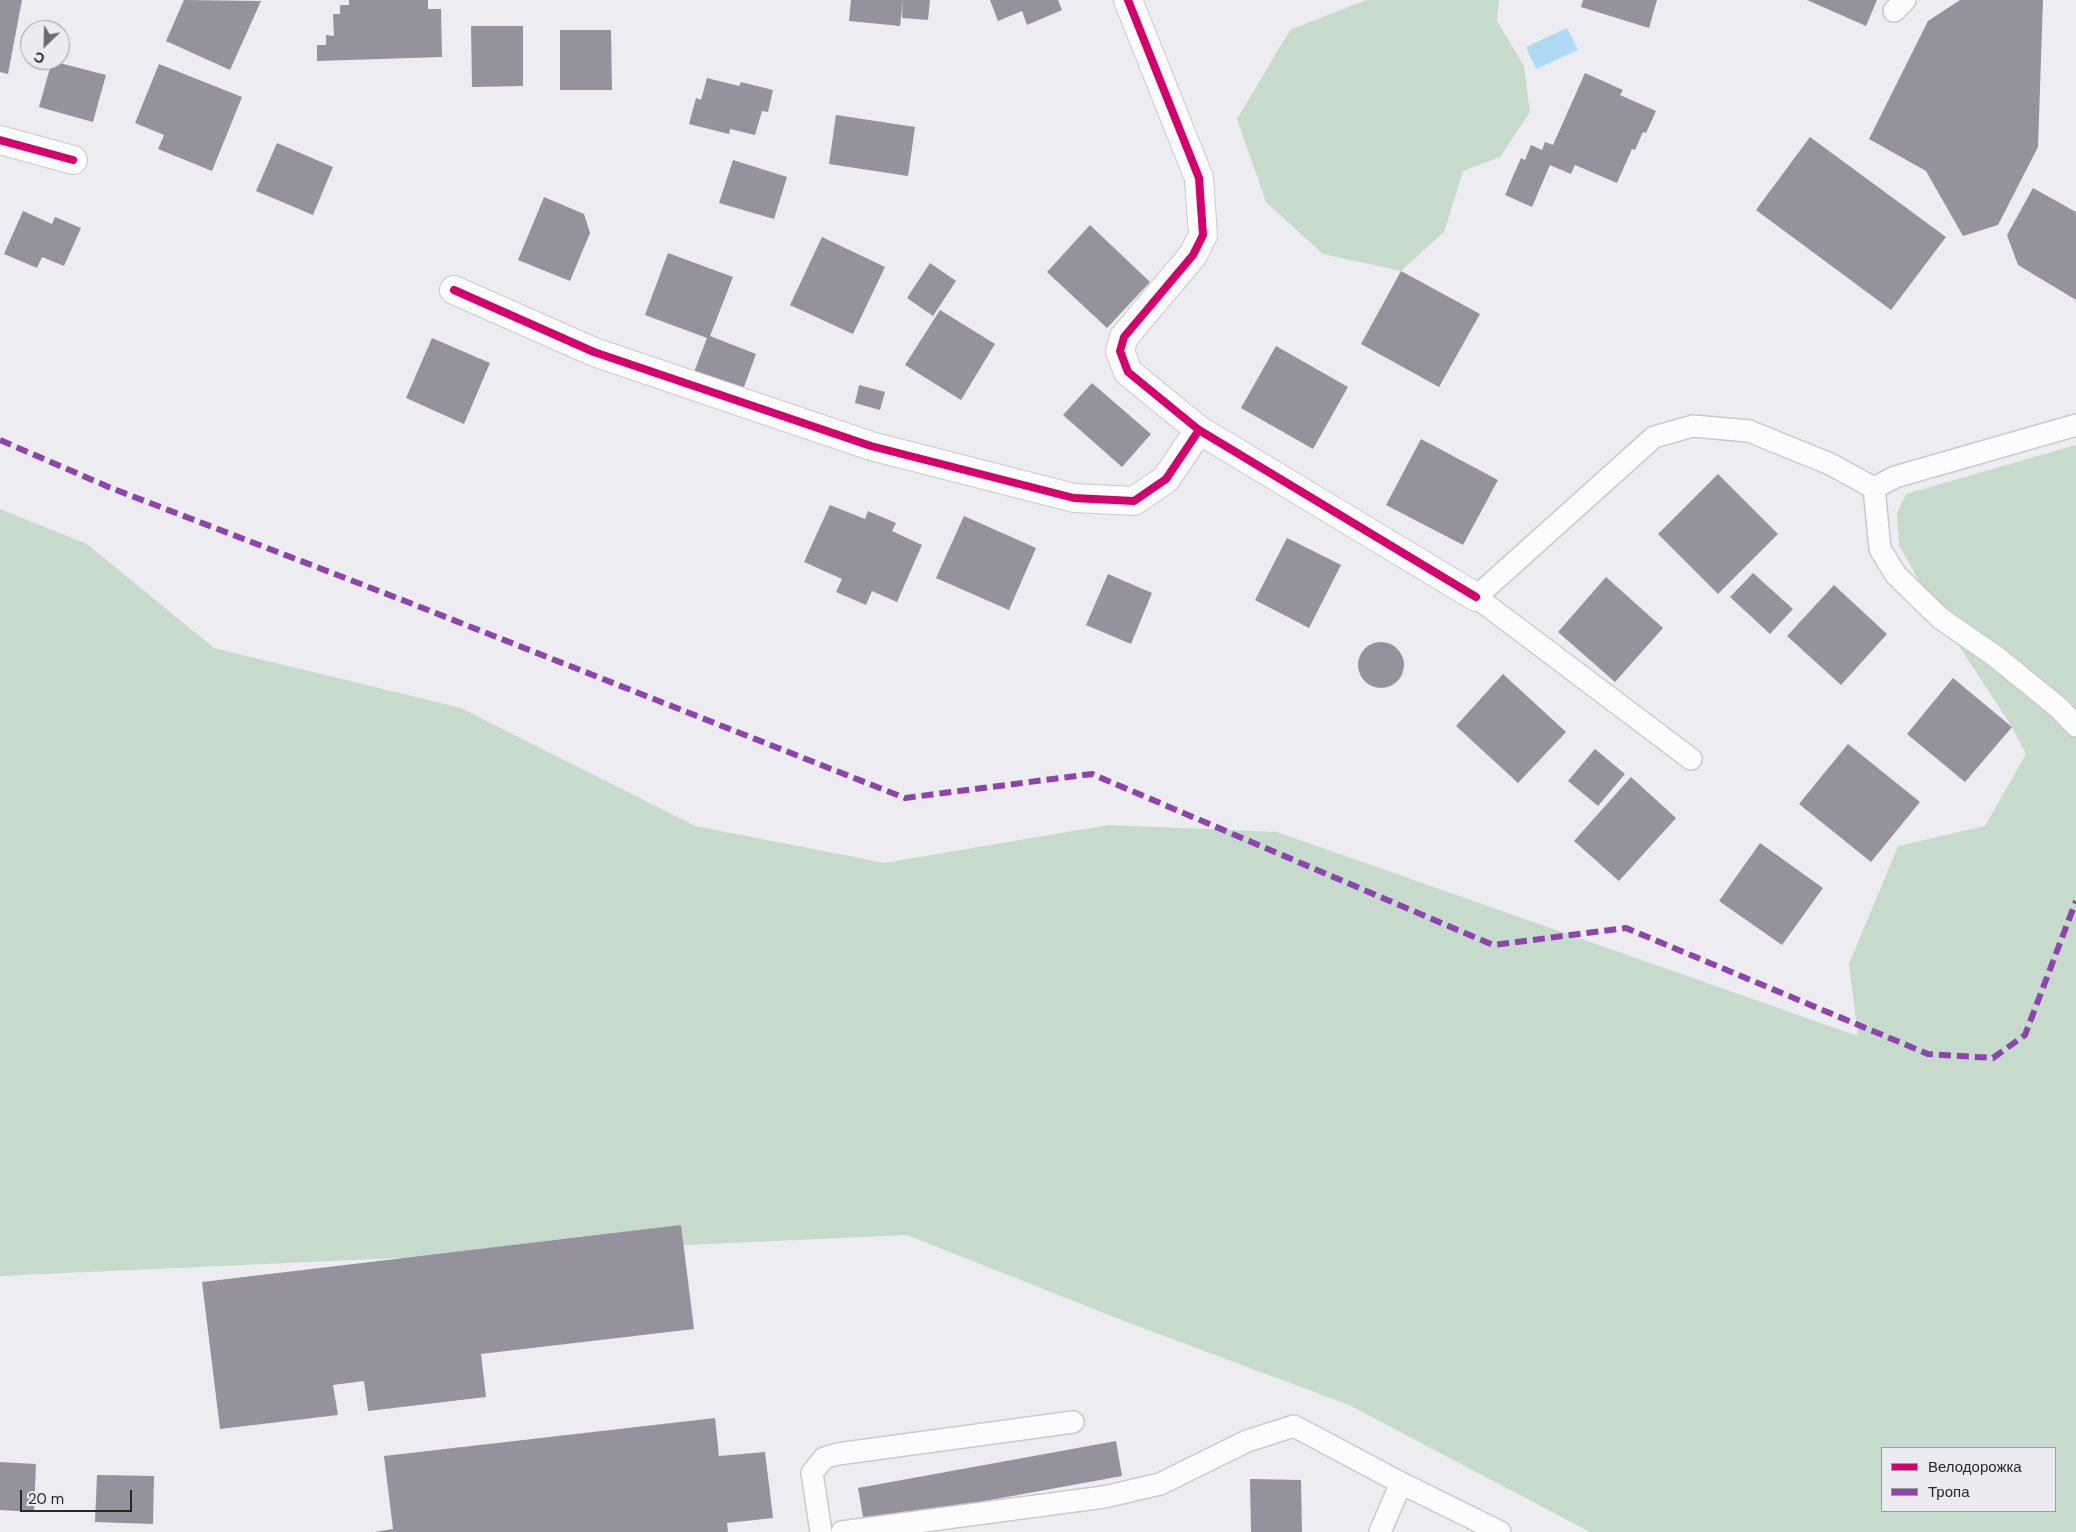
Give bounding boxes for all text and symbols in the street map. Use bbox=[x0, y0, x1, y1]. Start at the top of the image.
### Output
north arrow bbox=[20, 20, 70, 70]
text: С bbox=[31, 48, 48, 68]
legend bbox=[1881, 1447, 2056, 1512]
text: Велодорожка bbox=[1928, 1457, 2022, 1477]
scale bar bbox=[22, 1480, 135, 1512]
text: Тропа bbox=[1928, 1482, 1969, 1502]
text: 20 m bbox=[28, 1489, 64, 1509]

